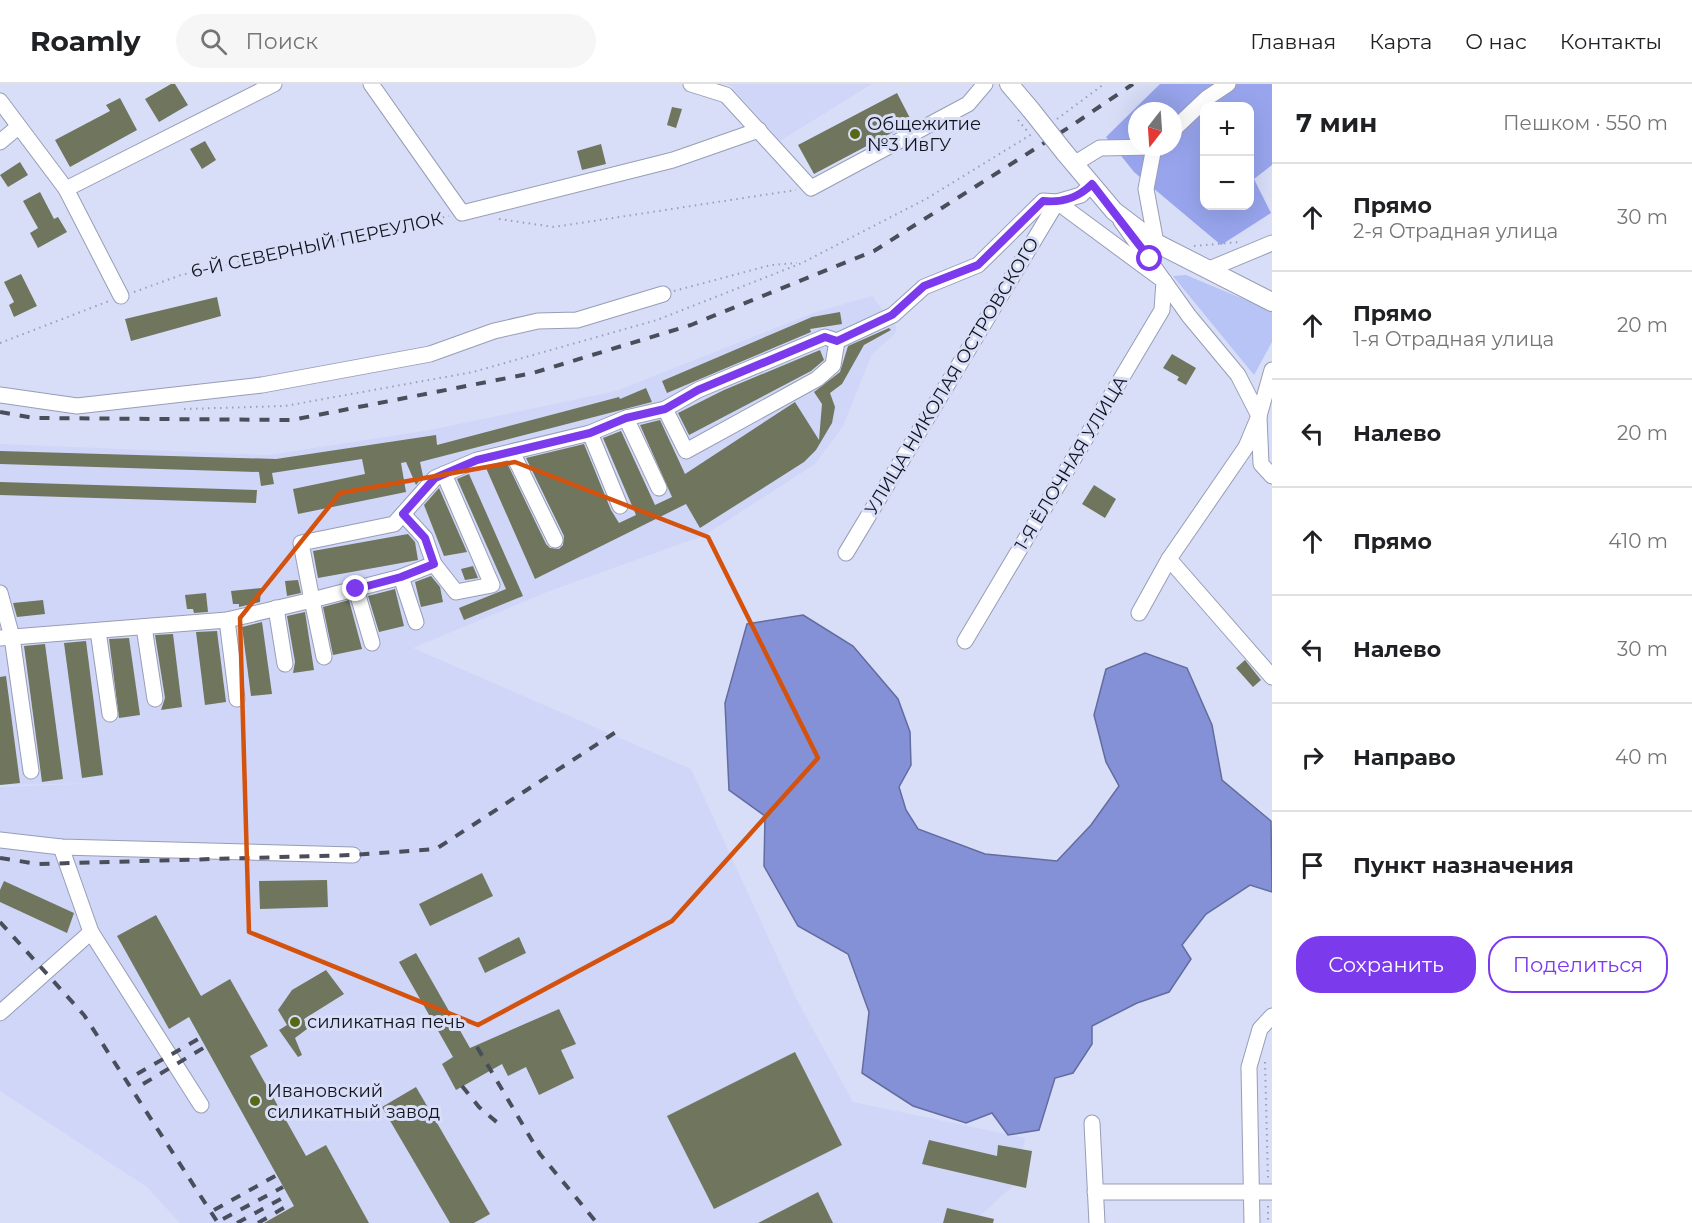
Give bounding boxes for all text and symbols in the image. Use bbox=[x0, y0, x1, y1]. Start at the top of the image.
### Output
search box bbox=[176, 14, 596, 68]
text: Roamly bbox=[30, 24, 140, 58]
icon: search bbox=[197, 25, 230, 58]
text: Поиск bbox=[245, 28, 318, 55]
text: Главная bbox=[1250, 29, 1336, 54]
text: Карта bbox=[1369, 29, 1432, 54]
text: О нас bbox=[1465, 29, 1527, 54]
text: Контакты bbox=[1560, 29, 1662, 54]
north arrow bbox=[1128, 102, 1182, 156]
map controls bbox=[1200, 102, 1254, 210]
button: + bbox=[1200, 102, 1254, 156]
text: 7 мин bbox=[1296, 107, 1377, 139]
text: Пешком · 550 m bbox=[1503, 111, 1668, 135]
place label: Общежитие №3 ИвГУ bbox=[867, 113, 981, 156]
marker: Общежитие №3 ИвГУ bbox=[848, 127, 862, 141]
button: − bbox=[1200, 156, 1254, 210]
text: Прямо bbox=[1353, 192, 1432, 219]
icon: ahead bbox=[1296, 201, 1329, 234]
text: 30 m bbox=[1617, 205, 1668, 229]
street label: 6-Й СЕВЕРНЫЙ ПЕРЕУЛОК bbox=[189, 207, 445, 282]
text: 2-я Отрадная улица bbox=[1353, 219, 1558, 243]
street label: УЛИЦА НИКОЛАЯ ОСТРОВСКОГО bbox=[860, 233, 1044, 519]
route start bbox=[1136, 245, 1162, 271]
text: Прямо bbox=[1353, 300, 1432, 327]
icon: ahead bbox=[1296, 309, 1329, 342]
text: 20 m bbox=[1617, 313, 1668, 337]
text: 1-я Отрадная улица bbox=[1353, 327, 1554, 351]
street label: 1-Я ЁЛОЧНАЯ УЛИЦА bbox=[1010, 371, 1132, 554]
icon: left bbox=[1296, 417, 1329, 450]
text: Налево bbox=[1353, 420, 1441, 447]
text: 20 m bbox=[1617, 421, 1668, 445]
icon: ahead bbox=[1296, 525, 1329, 558]
text: Прямо bbox=[1353, 528, 1432, 555]
text: 410 m bbox=[1608, 529, 1668, 553]
route end bbox=[342, 575, 368, 601]
icon: left bbox=[1296, 633, 1329, 666]
text: Налево bbox=[1353, 636, 1441, 663]
text: 30 m bbox=[1617, 637, 1668, 661]
icon: right bbox=[1296, 741, 1329, 774]
text: Направо bbox=[1353, 744, 1456, 771]
text: 40 m bbox=[1615, 745, 1668, 769]
icon: arrive bbox=[1296, 849, 1329, 882]
text: Пункт назначения bbox=[1353, 852, 1574, 879]
button: Сохранить bbox=[1296, 936, 1476, 993]
button: Поделиться bbox=[1488, 936, 1668, 993]
place label: силикатная печь bbox=[307, 1011, 465, 1033]
marker: силикатная печь bbox=[288, 1015, 302, 1029]
place label: Ивановский силикатный завод bbox=[267, 1080, 440, 1123]
marker: Ивановский силикатный завод bbox=[248, 1094, 262, 1108]

